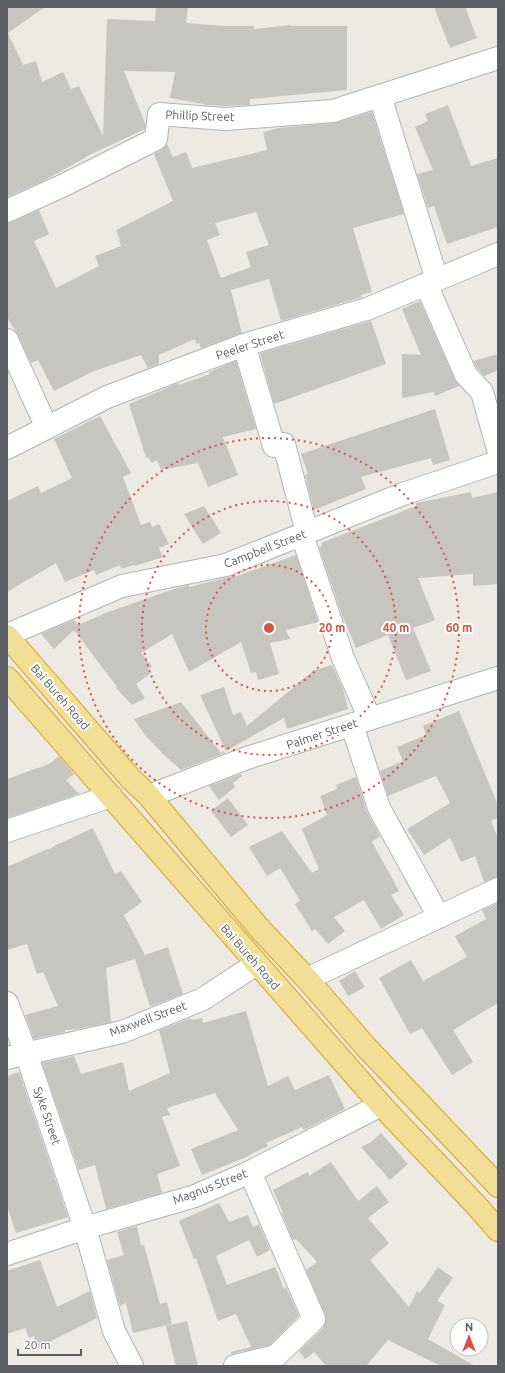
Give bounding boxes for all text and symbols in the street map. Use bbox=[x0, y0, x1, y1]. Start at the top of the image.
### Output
street label: Phillip Street bbox=[165, 108, 235, 123]
street label: Peeler Street bbox=[214, 327, 286, 362]
street label: Campbell Street bbox=[222, 527, 308, 570]
centre of rings bbox=[262, 621, 276, 635]
text: 20 m bbox=[319, 621, 345, 634]
text: 40 m bbox=[383, 621, 409, 634]
text: 60 m bbox=[446, 621, 472, 634]
street label: Bai Bureh Road bbox=[28, 661, 92, 732]
street label: Palmer Street bbox=[285, 716, 359, 751]
street label: Bai Bureh Road bbox=[218, 921, 282, 992]
street label: Maxwell Street bbox=[107, 998, 188, 1039]
street label: Syke Street bbox=[31, 1085, 64, 1147]
street label: Magnus Street bbox=[171, 1166, 249, 1207]
north arrow bbox=[449, 1317, 489, 1357]
text: N bbox=[465, 1321, 473, 1333]
scale bar bbox=[18, 1331, 81, 1357]
text: 20 m bbox=[24, 1338, 51, 1351]

